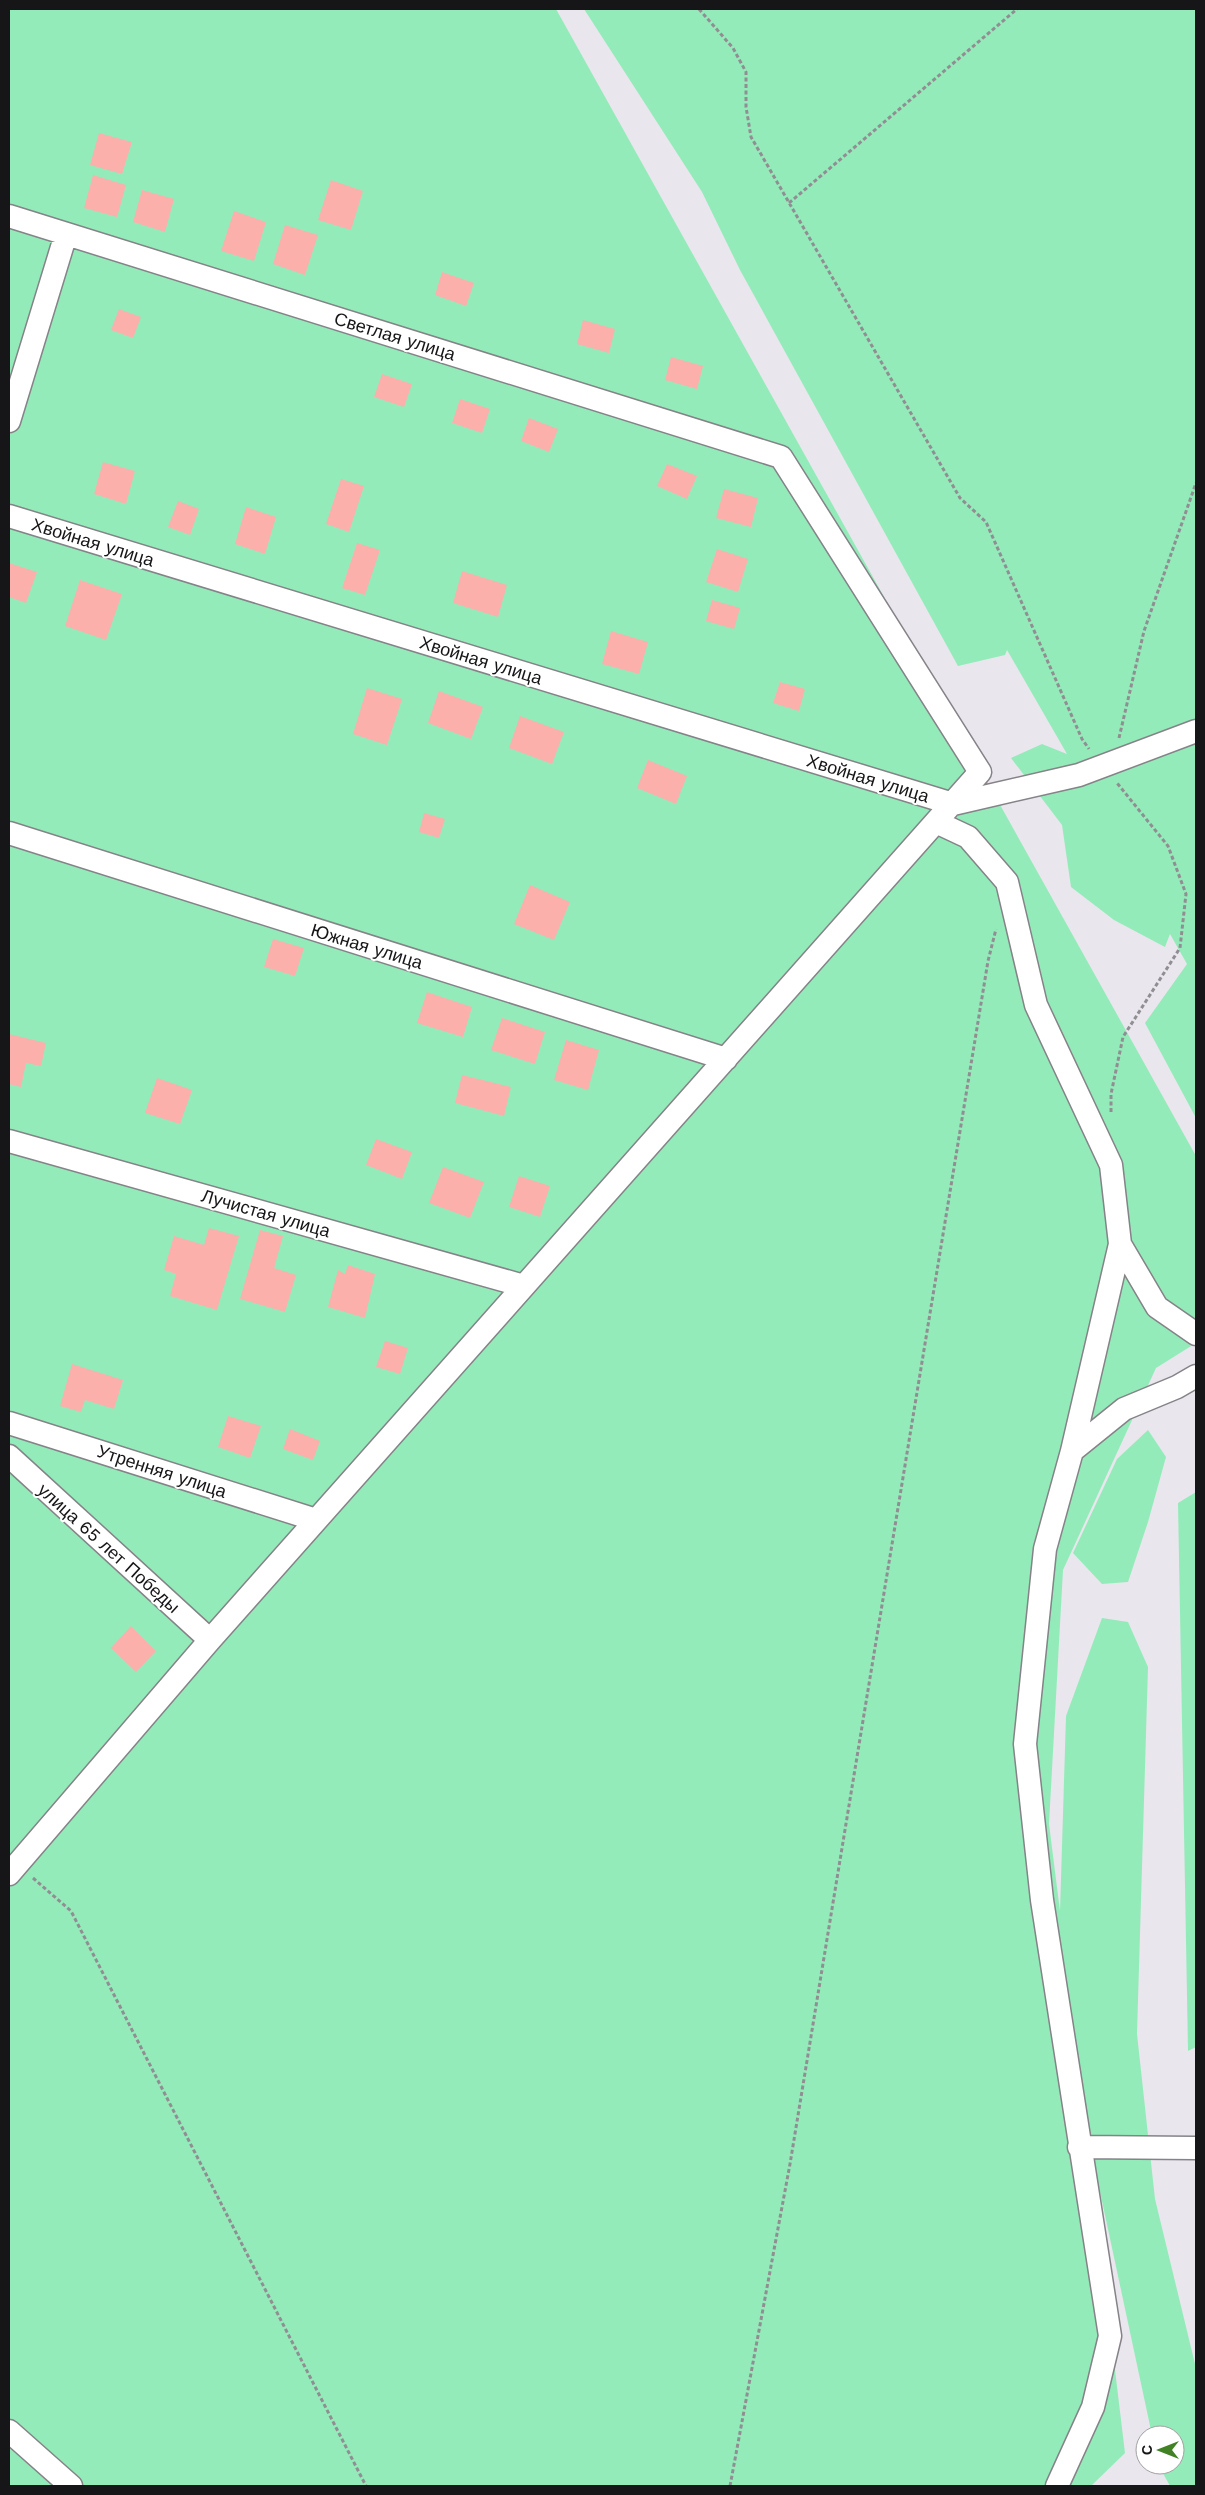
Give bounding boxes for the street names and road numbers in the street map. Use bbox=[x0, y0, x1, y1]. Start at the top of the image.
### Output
street label: Светлая улица bbox=[332, 308, 459, 365]
street label: Хвойная улица bbox=[29, 513, 158, 571]
street label: Хвойная улица bbox=[417, 631, 546, 689]
street label: Хвойная улица bbox=[804, 749, 933, 807]
street label: Южная улица bbox=[309, 919, 426, 973]
street label: Лучистая улица bbox=[199, 1185, 334, 1242]
street label: Утренняя улица bbox=[95, 1440, 230, 1502]
street label: улица 65 лет Победы bbox=[34, 1479, 184, 1617]

